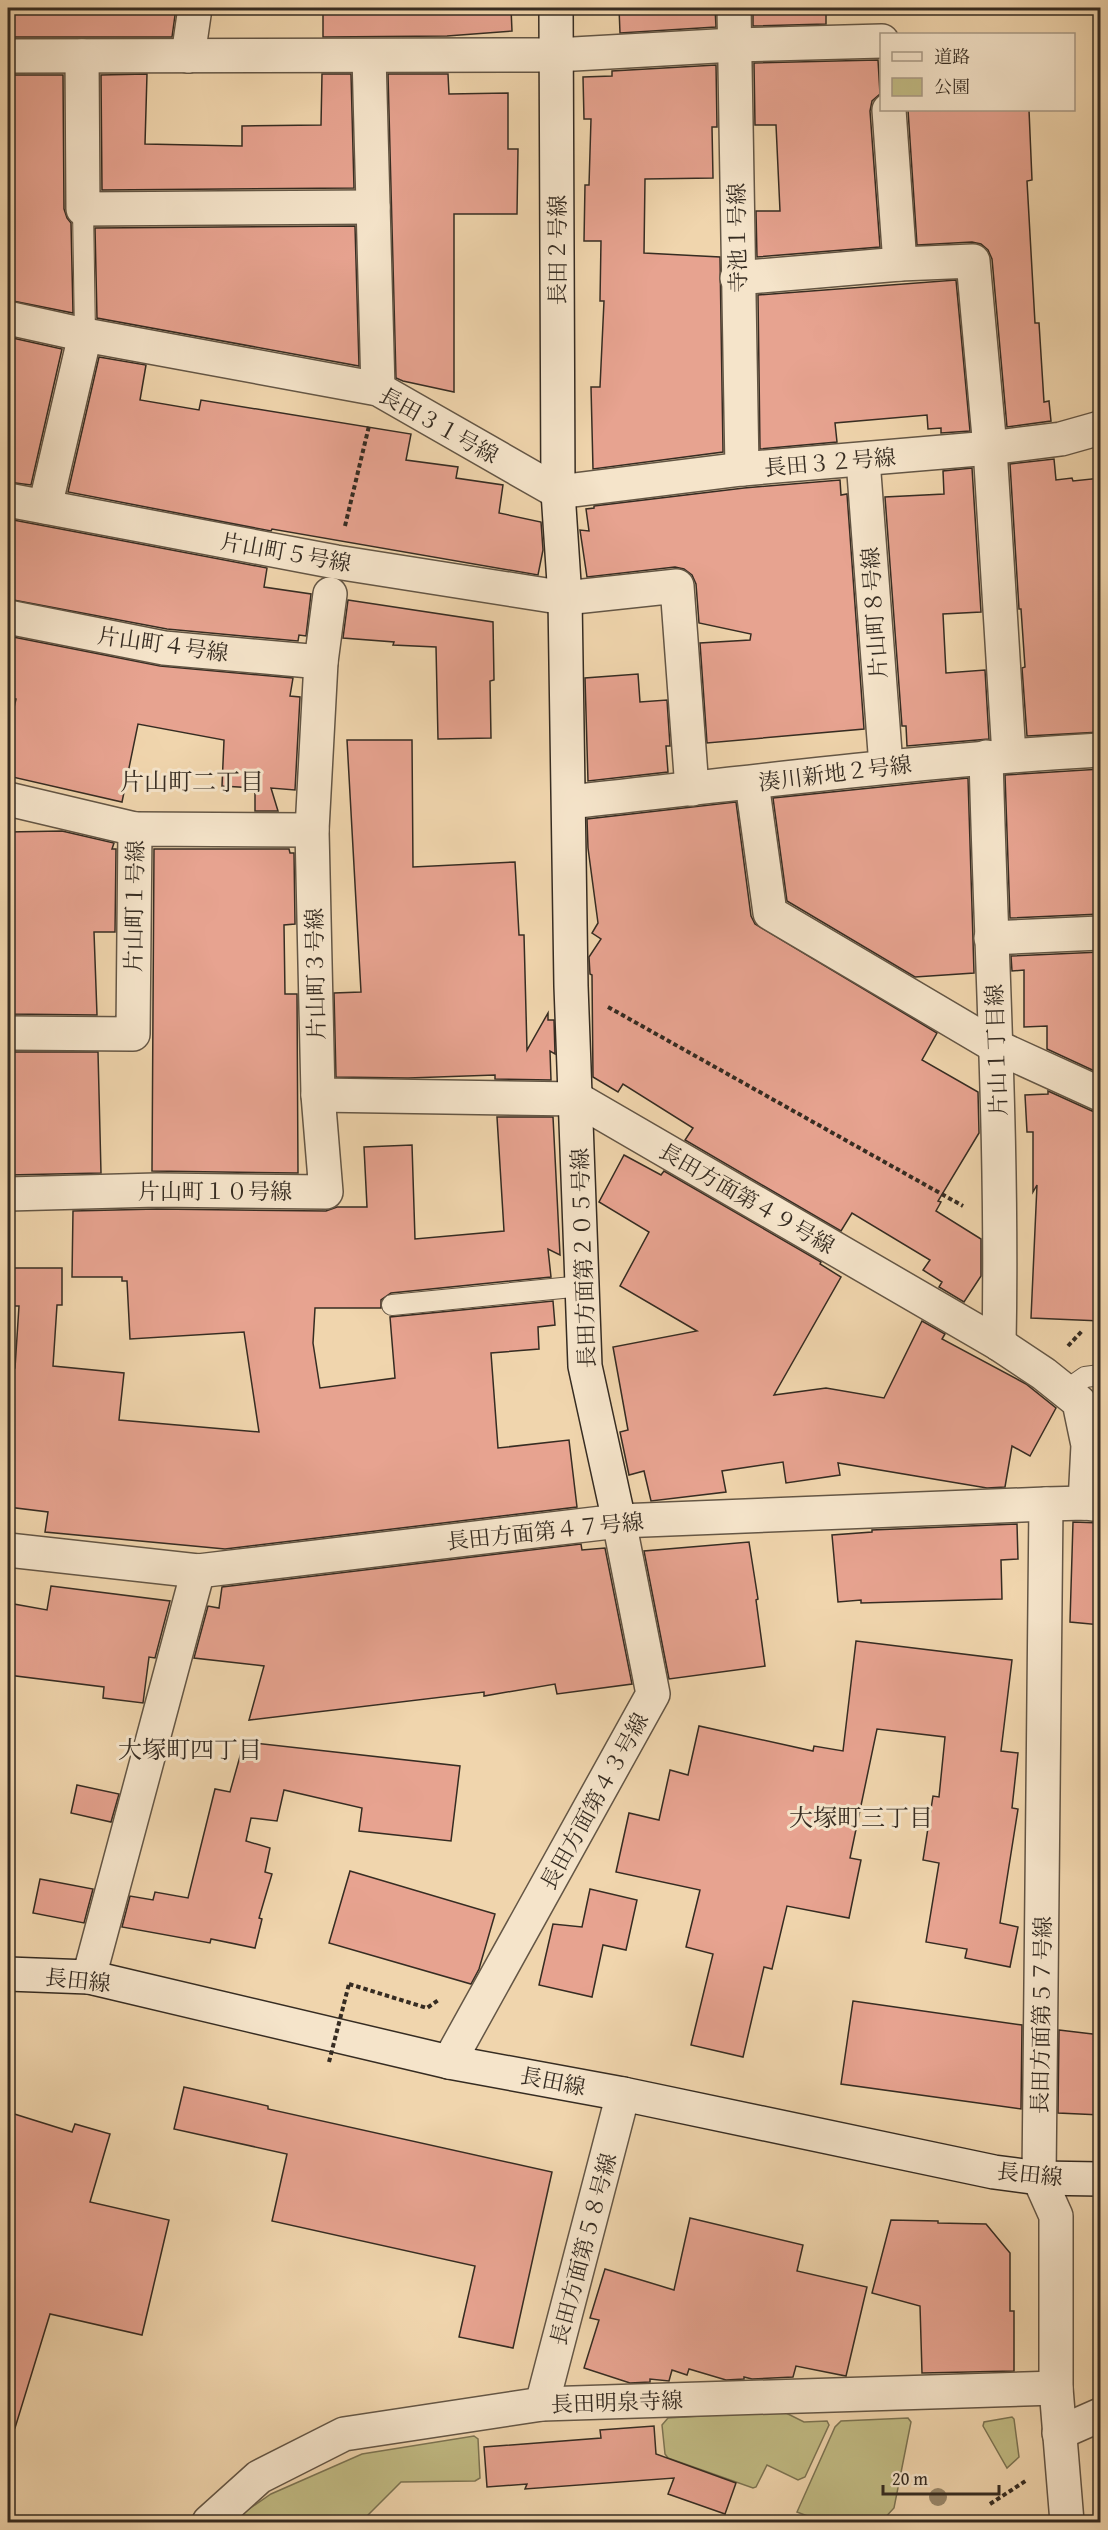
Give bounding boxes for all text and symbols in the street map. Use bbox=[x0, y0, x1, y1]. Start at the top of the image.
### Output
legend bbox=[880, 33, 1075, 111]
text: 道路 bbox=[934, 43, 970, 70]
text: 公園 bbox=[934, 73, 970, 100]
street label: 寺池１号線 bbox=[720, 183, 754, 293]
street label: 長田２号線 bbox=[541, 195, 573, 305]
street label: 長田３１号線 bbox=[374, 379, 504, 471]
street label: 長田３２号線 bbox=[763, 440, 897, 484]
street label: 片山町５号線 bbox=[218, 525, 354, 579]
street label: 片山町８号線 bbox=[853, 546, 895, 680]
street label: 片山町４号線 bbox=[95, 619, 231, 669]
street label: 湊川新地２号線 bbox=[757, 748, 913, 798]
district label: 片山町二丁目 bbox=[120, 764, 264, 799]
street label: 片山町１号線 bbox=[117, 840, 151, 972]
street label: 片山町３号線 bbox=[298, 908, 332, 1040]
street label: 片山１丁目線 bbox=[978, 983, 1014, 1117]
street label: 長田方面第４９号線 bbox=[653, 1135, 841, 1261]
street label: 長田方面第２０５号線 bbox=[563, 1148, 603, 1368]
street label: 片山町１０号線 bbox=[138, 1175, 292, 1207]
street label: 長田方面第４７号線 bbox=[445, 1505, 645, 1557]
street label: 長田方面第４３号線 bbox=[532, 1707, 656, 1895]
district label: 大塚町四丁目 bbox=[118, 1732, 262, 1767]
district label: 大塚町三丁目 bbox=[789, 1800, 933, 1835]
street label: 長田方面第５７号線 bbox=[1023, 1916, 1059, 2114]
street label: 長田線 bbox=[44, 1961, 112, 1999]
street label: 長田線 bbox=[518, 2059, 588, 2103]
street label: 長田方面第５８号線 bbox=[542, 2149, 624, 2349]
street label: 長田線 bbox=[996, 2155, 1064, 2193]
street label: 長田明泉寺線 bbox=[550, 2384, 684, 2420]
scale bar bbox=[883, 2458, 998, 2496]
text: 20 m bbox=[892, 2465, 928, 2492]

